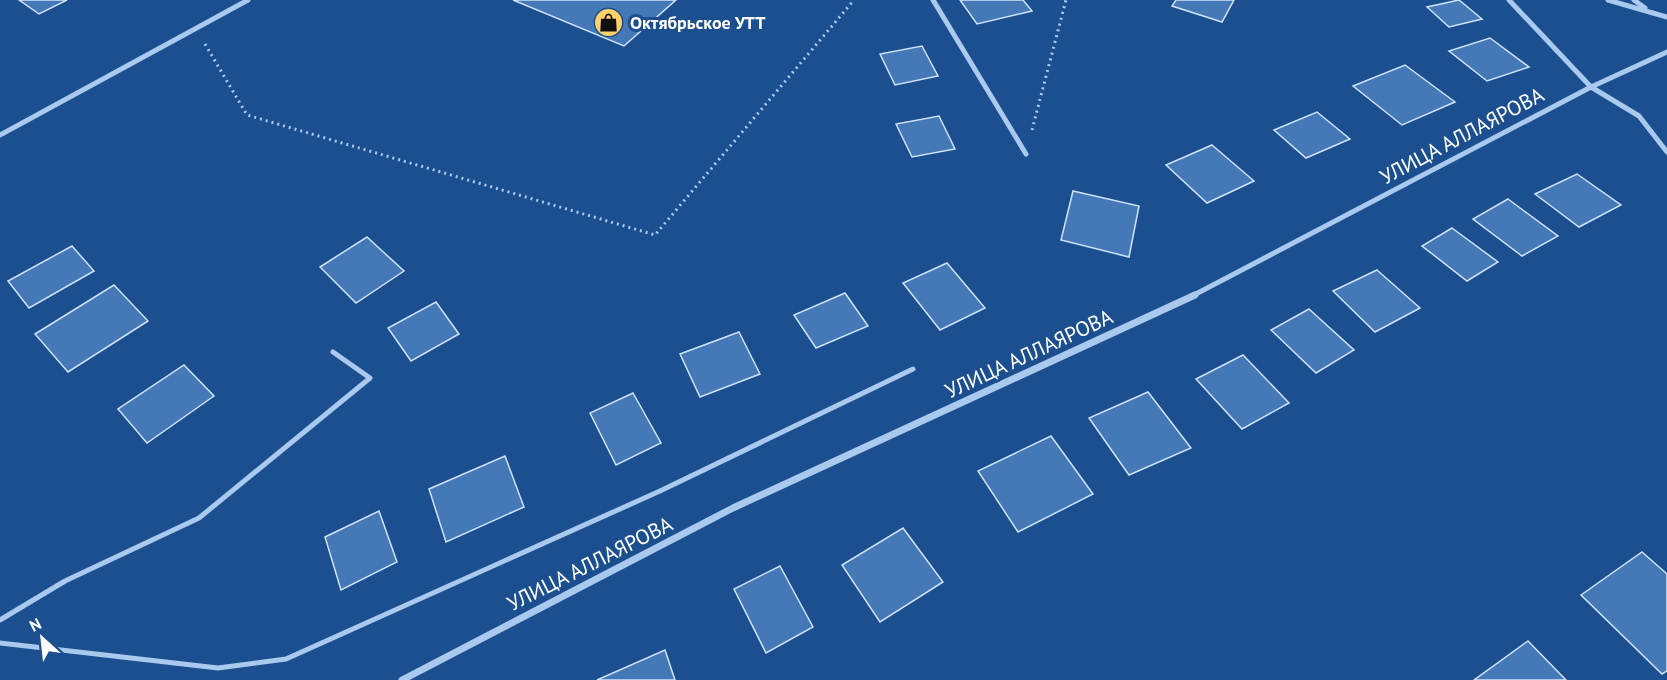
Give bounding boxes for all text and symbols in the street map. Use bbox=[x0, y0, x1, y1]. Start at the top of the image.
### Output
shop icon: Октябрьское УТТ bbox=[593, 7, 625, 39]
place label: Октябрьское УТТ bbox=[630, 11, 766, 34]
street label: УЛИЦА АЛЛАЯРОВА bbox=[1375, 81, 1549, 190]
street label: УЛИЦА АЛЛАЯРОВА bbox=[941, 303, 1118, 404]
street label: УЛИЦА АЛЛАЯРОВА bbox=[503, 510, 678, 617]
north arrow bbox=[12, 608, 72, 668]
text: N bbox=[26, 613, 44, 636]

